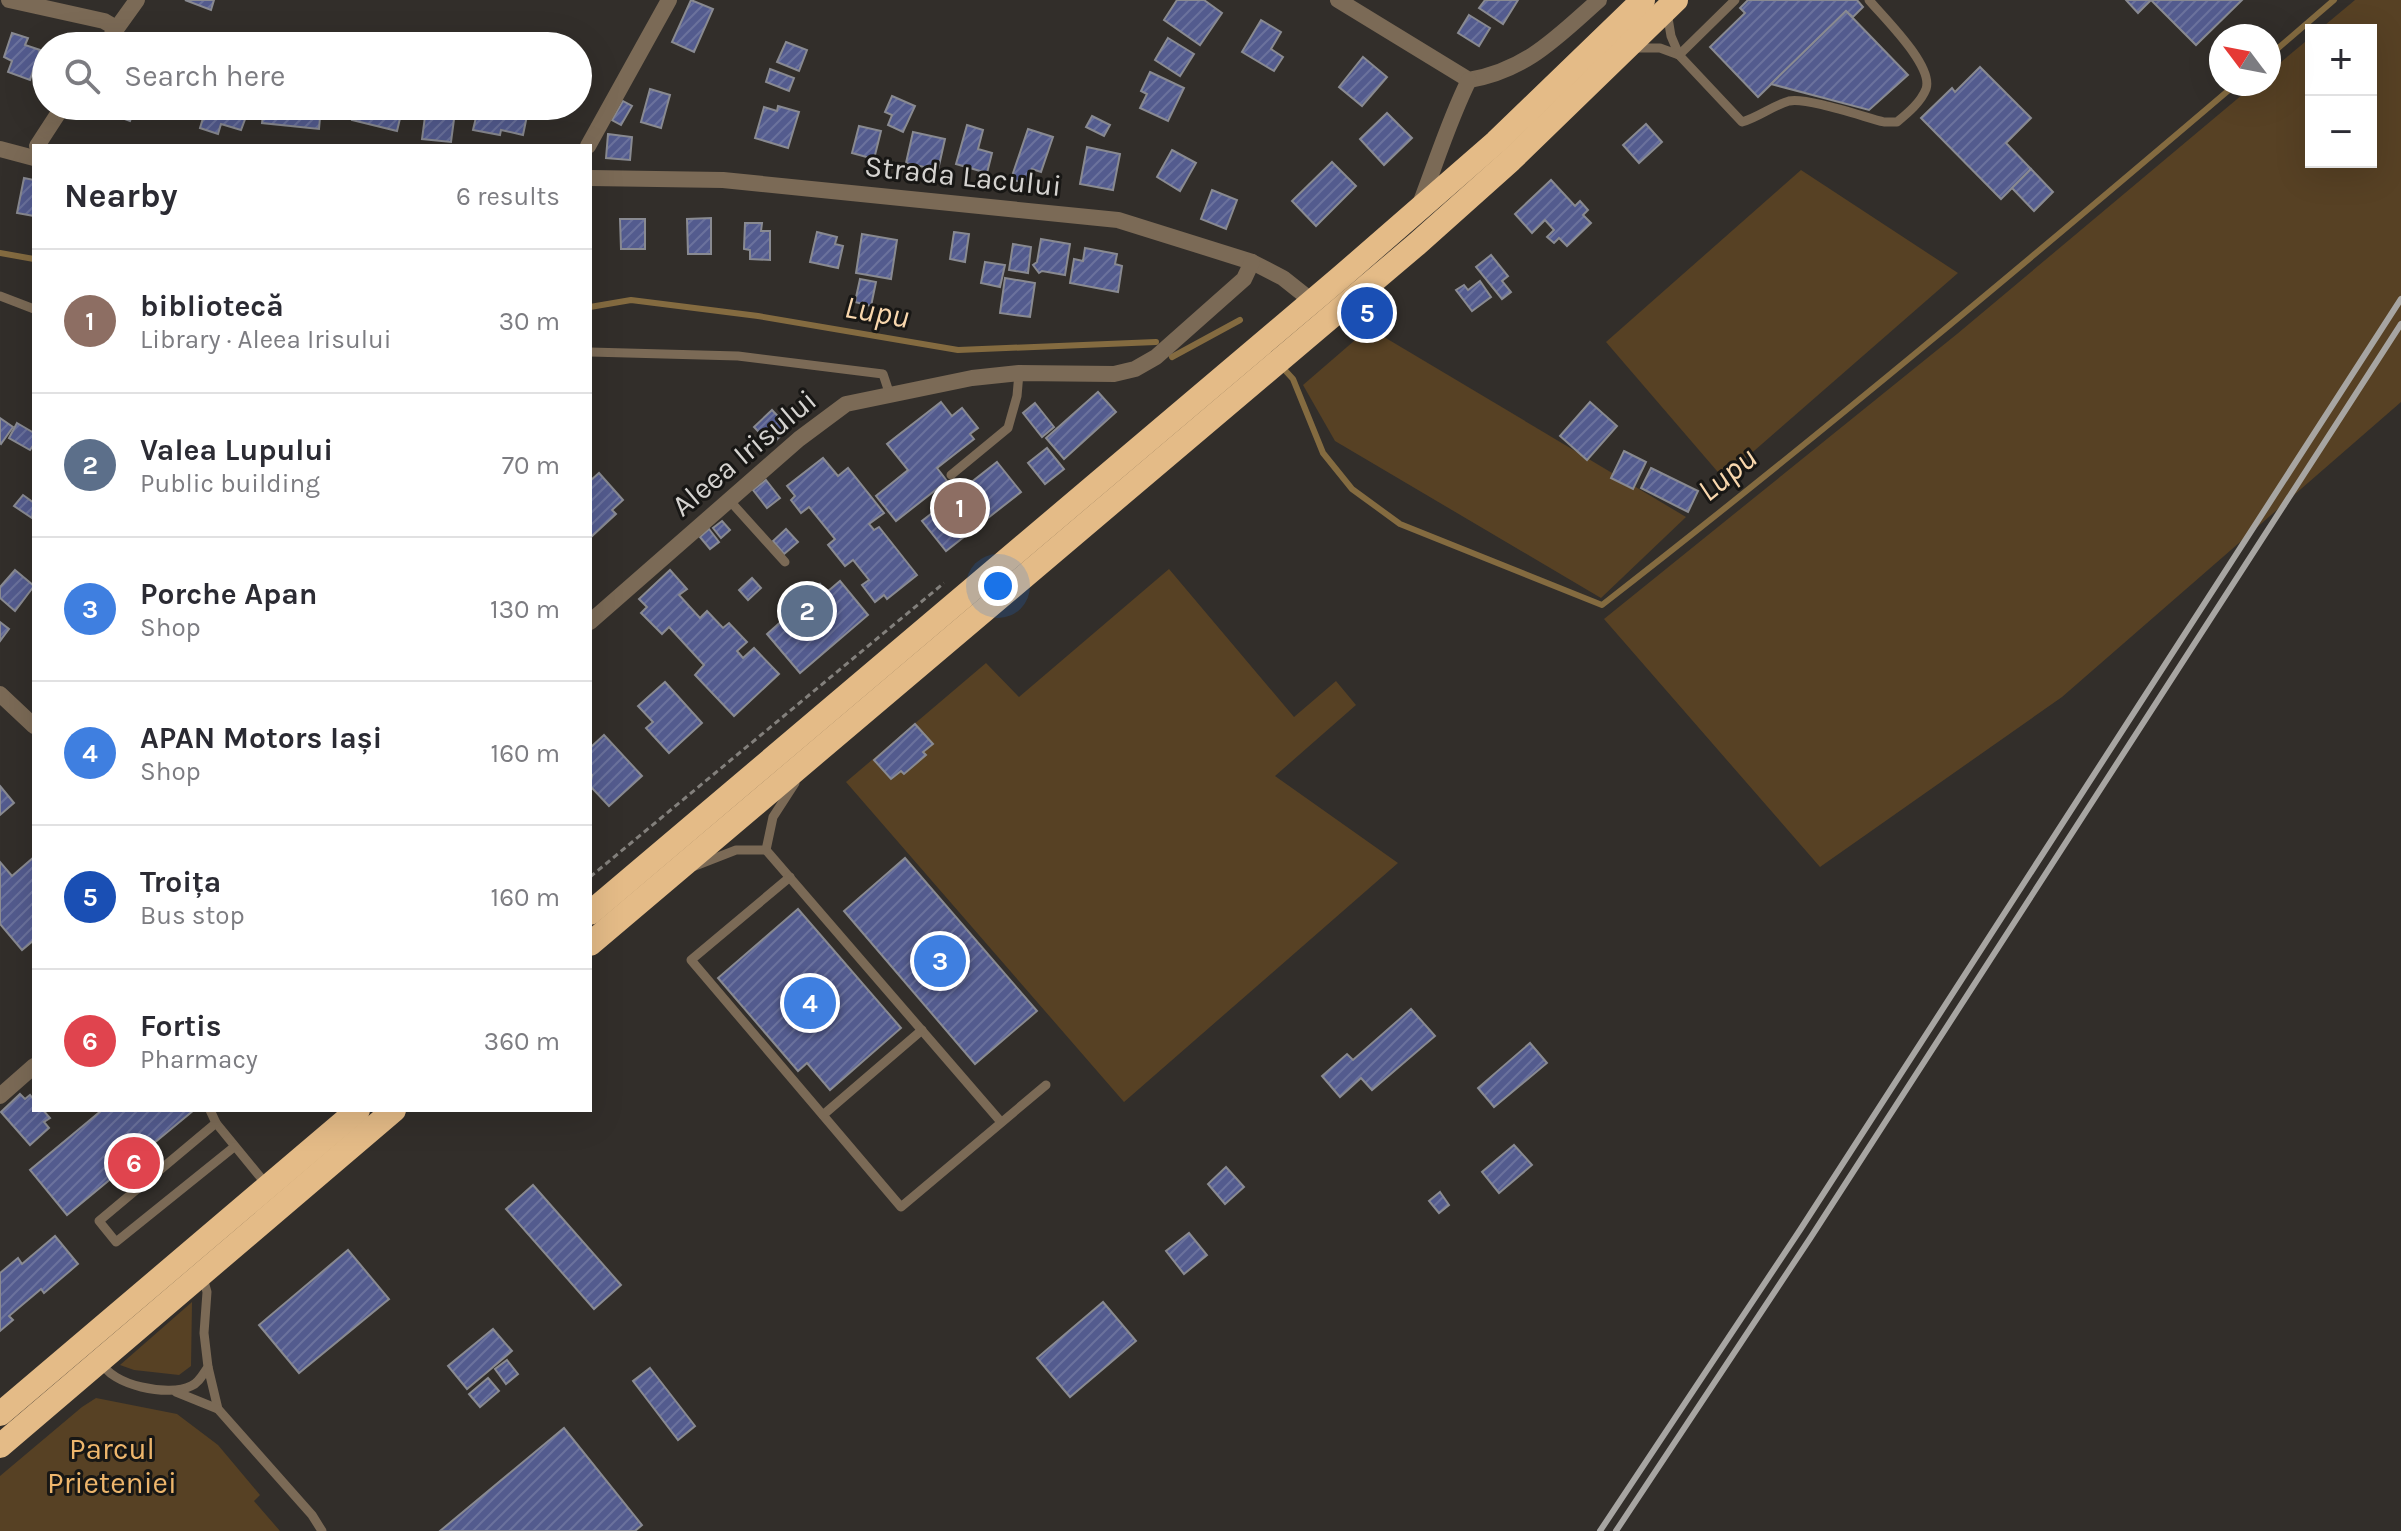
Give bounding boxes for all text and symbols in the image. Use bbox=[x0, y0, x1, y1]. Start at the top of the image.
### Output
north arrow bbox=[2209, 24, 2281, 96]
map controls bbox=[2305, 24, 2377, 168]
button: + bbox=[2305, 24, 2377, 96]
search box bbox=[32, 32, 592, 120]
icon: search bbox=[60, 54, 104, 98]
text: Search here bbox=[124, 58, 285, 94]
button: − bbox=[2305, 96, 2377, 168]
street label: Strada Lacului bbox=[863, 148, 1063, 204]
text: Nearby bbox=[64, 176, 178, 216]
text: 6 results bbox=[456, 181, 560, 212]
pin: 5 bbox=[1341, 283, 1393, 343]
text: bibliotecă bbox=[140, 288, 284, 324]
water label: Lupu bbox=[842, 288, 912, 336]
text: 1 bbox=[85, 306, 95, 337]
text: 30 m bbox=[499, 306, 560, 337]
text: Library · Aleea Irisului bbox=[140, 324, 392, 355]
street label: Aleea Irisului bbox=[664, 382, 824, 524]
text: Valea Lupului bbox=[140, 432, 333, 468]
water label: Lupu bbox=[1690, 439, 1764, 509]
text: 2 bbox=[82, 450, 98, 481]
text: 70 m bbox=[502, 450, 560, 481]
text: Public building bbox=[140, 468, 320, 499]
pin: 1 bbox=[934, 478, 986, 538]
your location bbox=[978, 566, 1018, 606]
text: Porche Apan bbox=[140, 576, 318, 612]
pin: 2 bbox=[781, 581, 833, 641]
text: 3 bbox=[82, 594, 98, 625]
text: 130 m bbox=[490, 594, 560, 625]
text: Shop bbox=[140, 612, 201, 643]
text: APAN Motors Iași bbox=[140, 720, 382, 756]
text: 4 bbox=[82, 738, 98, 769]
text: 160 m bbox=[491, 738, 560, 769]
text: Shop bbox=[140, 756, 201, 787]
text: Troița bbox=[140, 864, 221, 900]
text: 5 bbox=[82, 882, 98, 913]
text: 160 m bbox=[491, 882, 560, 913]
text: Bus stop bbox=[140, 900, 245, 931]
pin: 3 bbox=[914, 931, 966, 991]
pin: 4 bbox=[784, 973, 836, 1033]
text: Fortis bbox=[140, 1008, 222, 1044]
text: 6 bbox=[82, 1026, 98, 1057]
text: 360 m bbox=[484, 1026, 560, 1057]
text: Pharmacy bbox=[140, 1044, 258, 1075]
pin: 6 bbox=[108, 1133, 160, 1193]
park label: Parcul Prieteniei bbox=[47, 1431, 177, 1501]

